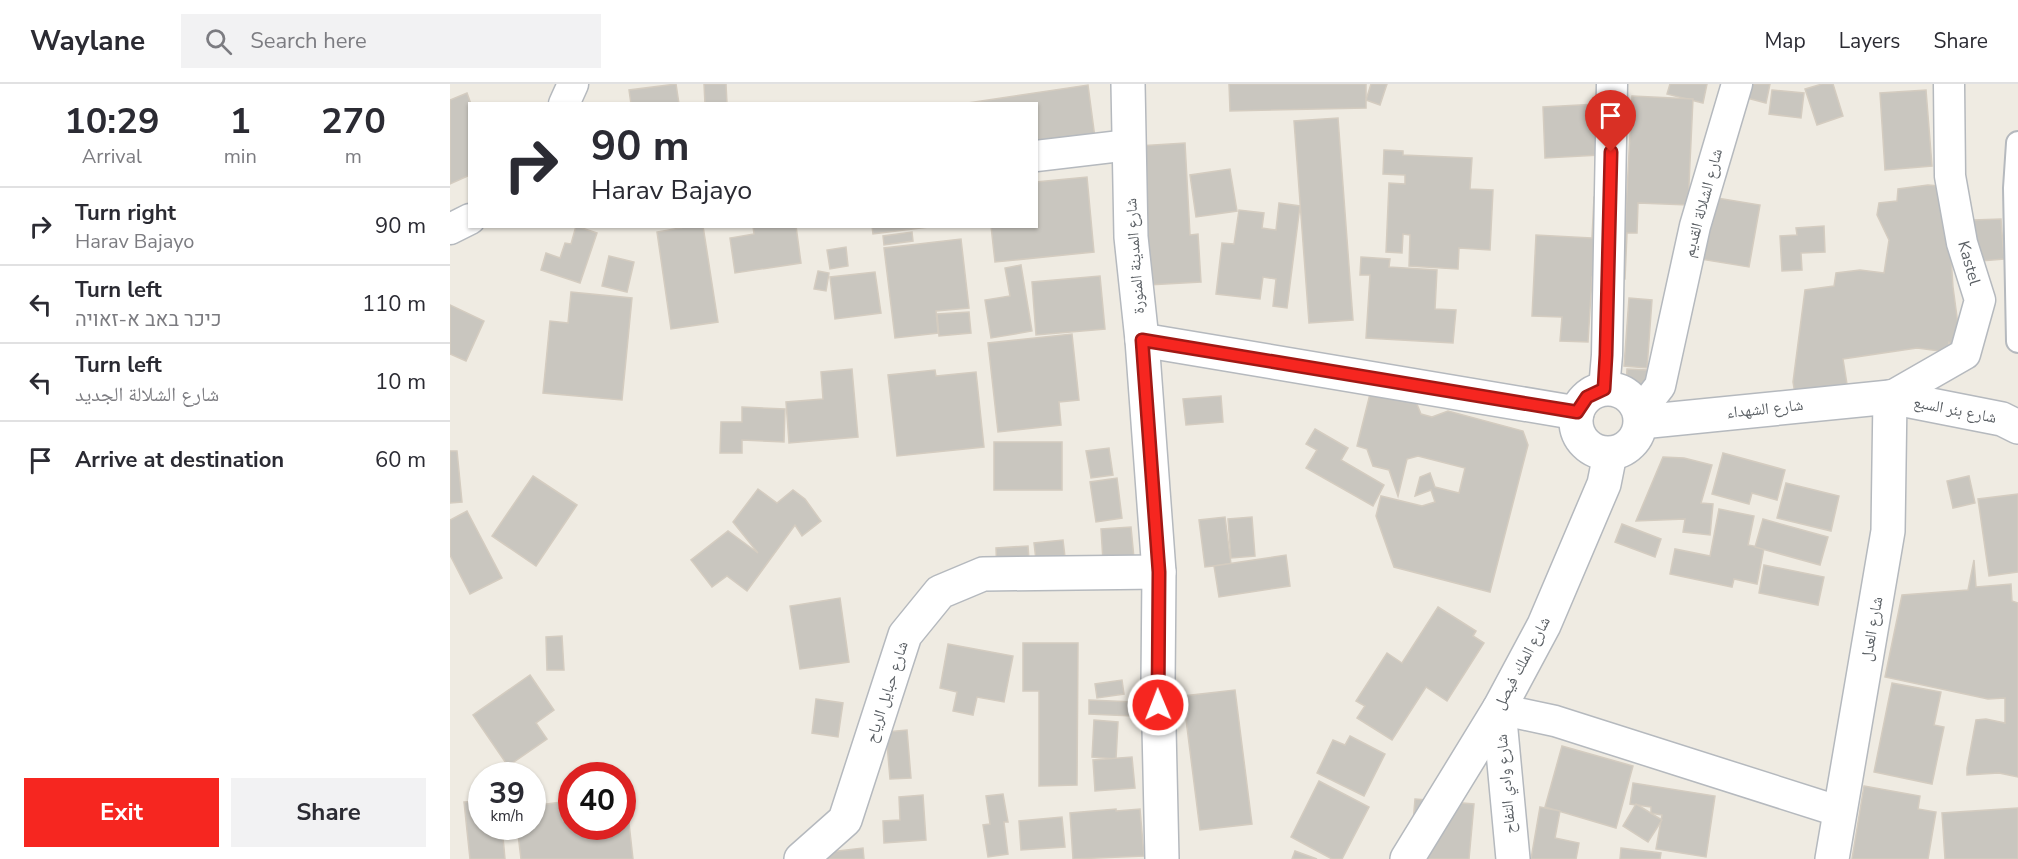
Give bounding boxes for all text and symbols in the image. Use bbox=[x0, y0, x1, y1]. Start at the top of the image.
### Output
search box bbox=[181, 14, 601, 68]
text: Waylane bbox=[30, 22, 145, 60]
icon: search bbox=[202, 25, 235, 58]
text: Search here bbox=[250, 26, 367, 56]
text: Map bbox=[1764, 27, 1806, 55]
text: Layers bbox=[1839, 27, 1900, 55]
text: Share bbox=[1933, 27, 1988, 55]
pin bbox=[1585, 90, 1636, 152]
text: 10:29 bbox=[64, 97, 160, 146]
text: 1 bbox=[229, 97, 251, 146]
text: 270 bbox=[321, 97, 386, 146]
icon: arrive bbox=[1594, 99, 1627, 132]
text: 90 m bbox=[591, 118, 690, 175]
icon: right bbox=[492, 126, 570, 204]
text: Arrival bbox=[82, 143, 142, 170]
text: min bbox=[224, 143, 257, 170]
text: m bbox=[345, 143, 362, 170]
street label: شارع الشلالة القديم bbox=[1678, 146, 1728, 260]
text: Harav Bajayo bbox=[591, 172, 752, 209]
street label: شارع المدينة المنورة bbox=[1120, 197, 1150, 315]
text: Turn right bbox=[75, 198, 176, 228]
icon: right bbox=[24, 210, 57, 243]
text: 90 m bbox=[375, 211, 426, 241]
text: Harav Bajayo bbox=[75, 228, 194, 255]
street label: Kastel bbox=[1952, 238, 1986, 288]
text: Turn left bbox=[75, 275, 162, 305]
icon: left bbox=[24, 288, 57, 321]
text: 110 m bbox=[362, 289, 426, 319]
text: כיכר באב א-זאויה bbox=[75, 306, 221, 333]
text: Turn left bbox=[75, 350, 162, 380]
icon: left bbox=[24, 366, 57, 399]
text: 10 m bbox=[375, 367, 426, 397]
text: شارع الشلالة الجديد bbox=[75, 381, 219, 408]
street label: شارع بئر السبع bbox=[1912, 391, 1998, 429]
street label: شارع الشهداء bbox=[1726, 394, 1804, 424]
icon: arrive bbox=[24, 444, 57, 477]
text: Arrive at destination bbox=[75, 445, 284, 475]
text: 60 m bbox=[375, 445, 426, 475]
street label: شارع العدل bbox=[1855, 595, 1889, 663]
street label: شارع الملك فيصل bbox=[1488, 613, 1556, 713]
street label: شارع حبايل الرياح bbox=[860, 638, 914, 746]
position arrow bbox=[1126, 673, 1190, 737]
street label: شارع وادي التفاح bbox=[1491, 733, 1522, 835]
speed limit sign: 40 bbox=[558, 762, 636, 840]
text: 39 bbox=[489, 773, 525, 814]
button: Exit bbox=[24, 778, 219, 847]
button: Share bbox=[231, 778, 426, 847]
text: km/h bbox=[490, 806, 524, 826]

